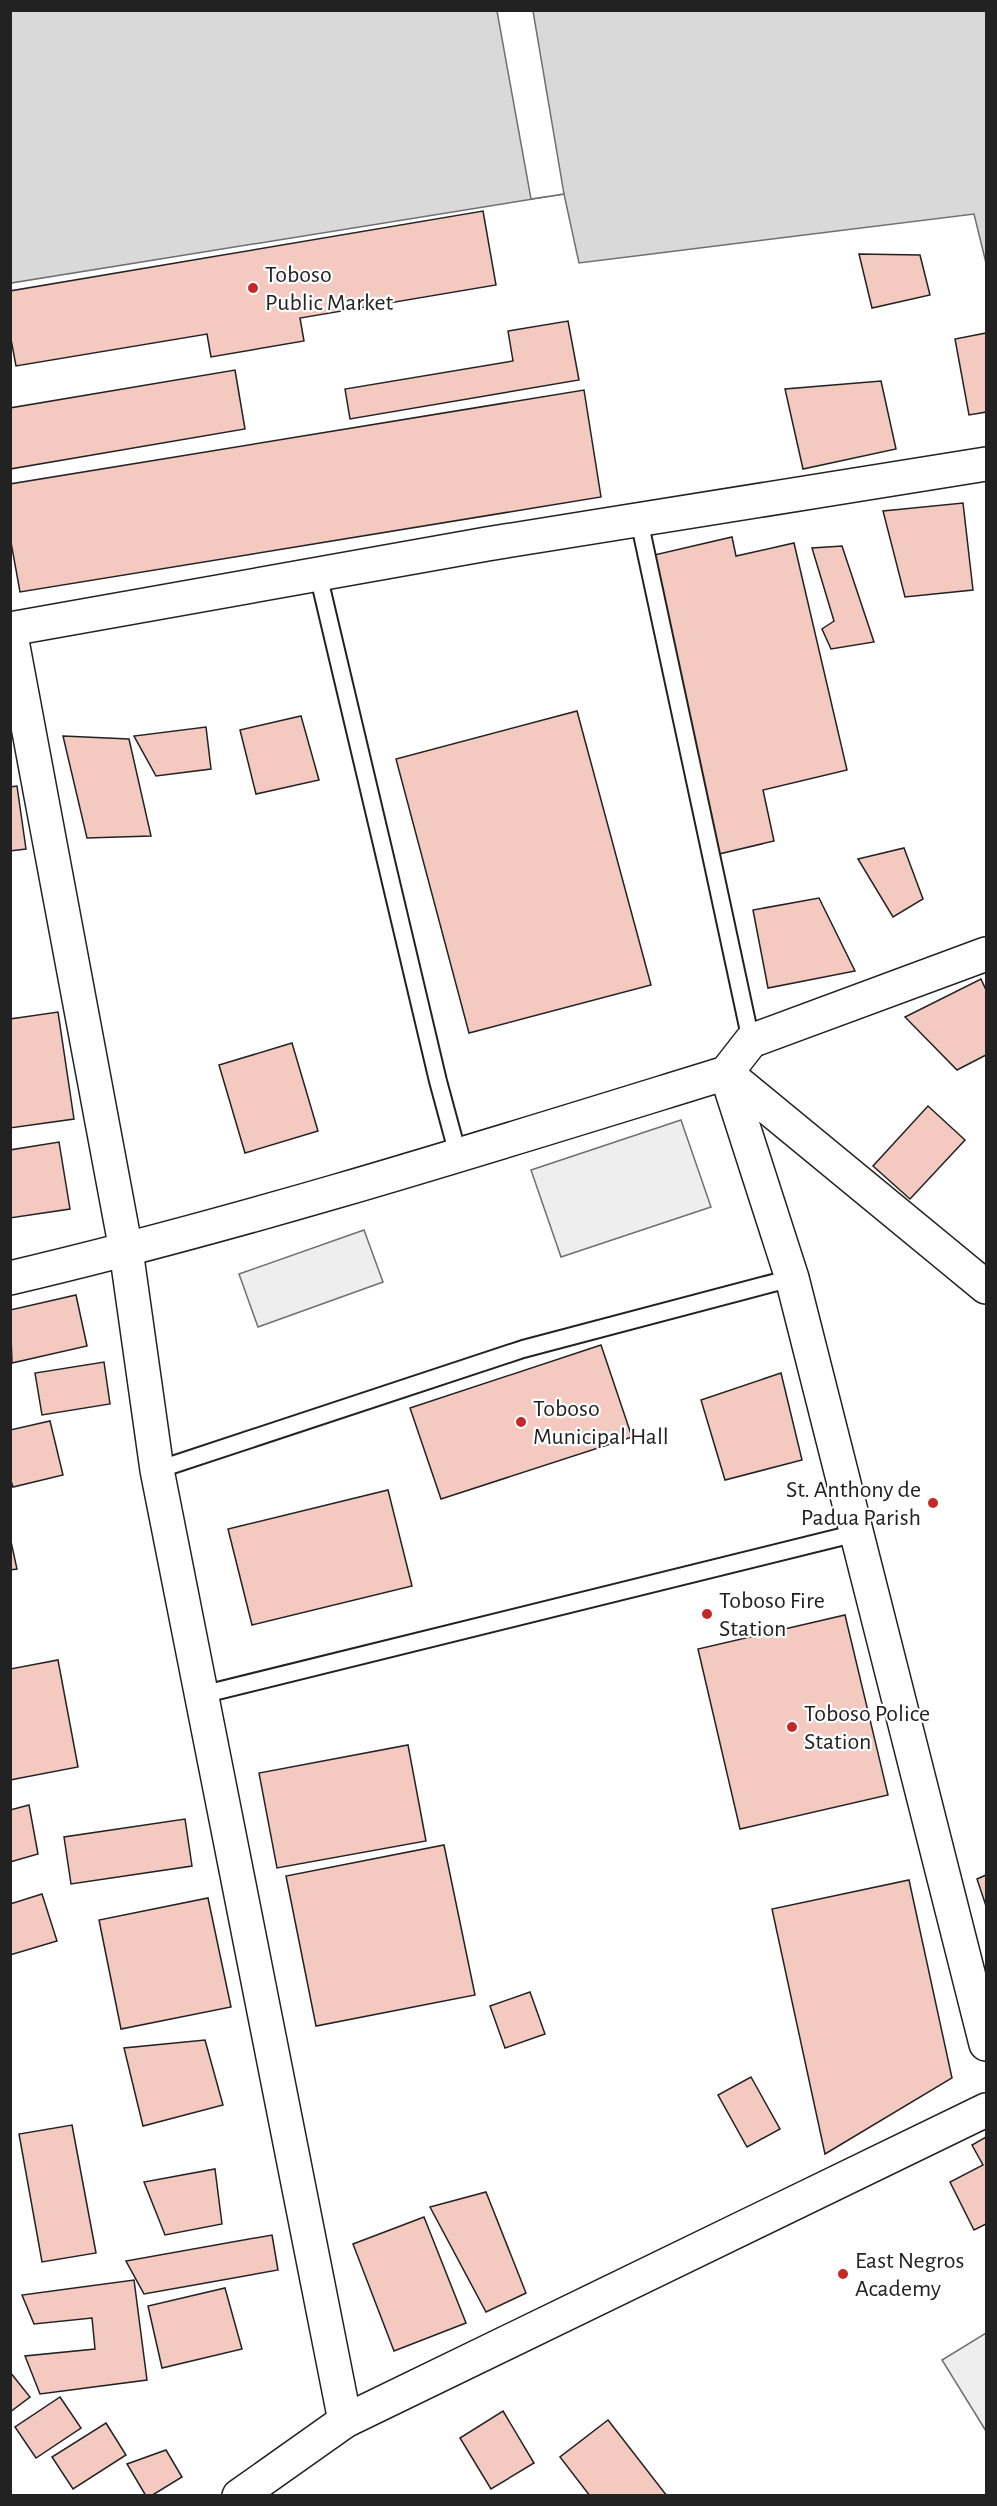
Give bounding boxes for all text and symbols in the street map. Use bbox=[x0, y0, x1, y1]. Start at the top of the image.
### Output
place label: Toboso Public Market bbox=[265, 263, 394, 315]
marker: Toboso Public Market bbox=[246, 281, 260, 295]
place label: Toboso Municipal Hall bbox=[533, 1397, 669, 1449]
marker: Toboso Municipal Hall bbox=[514, 1415, 528, 1429]
place label: St. Anthony de Padua Parish bbox=[786, 1478, 921, 1530]
marker: St. Anthony de Padua Parish bbox=[926, 1496, 940, 1510]
place label: Toboso Fire Station bbox=[719, 1589, 825, 1641]
marker: Toboso Fire Station bbox=[700, 1607, 714, 1621]
place label: Toboso Police Station bbox=[804, 1702, 930, 1754]
marker: Toboso Police Station bbox=[785, 1720, 799, 1734]
place label: East Negros Academy bbox=[855, 2249, 965, 2301]
marker: East Negros Academy bbox=[836, 2267, 850, 2281]

